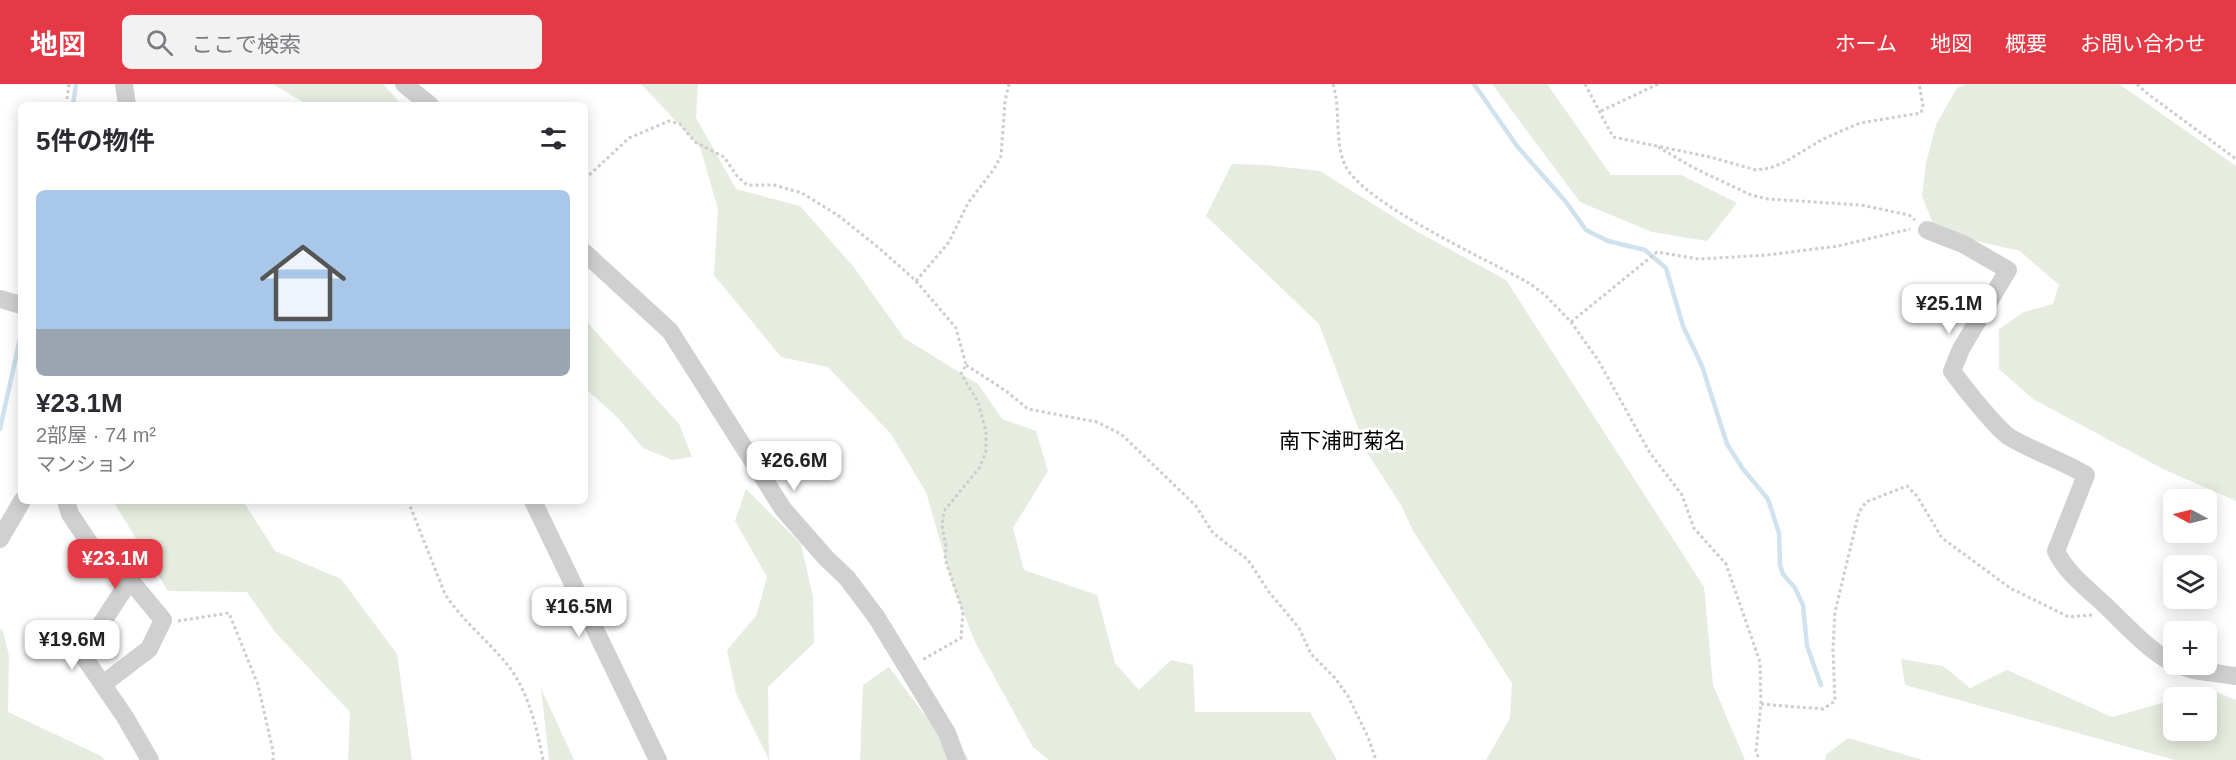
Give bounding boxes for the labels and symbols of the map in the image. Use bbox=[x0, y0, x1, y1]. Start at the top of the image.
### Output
pin: ¥25.1M bbox=[1900, 284, 1998, 335]
district label: 南下浦町菊名 bbox=[1279, 429, 1405, 452]
pin: ¥26.6M bbox=[745, 441, 843, 492]
north arrow bbox=[2163, 489, 2217, 543]
pin: ¥23.1M bbox=[66, 539, 164, 590]
pin: ¥16.5M bbox=[530, 587, 628, 638]
pin: ¥19.6M bbox=[23, 620, 121, 671]

